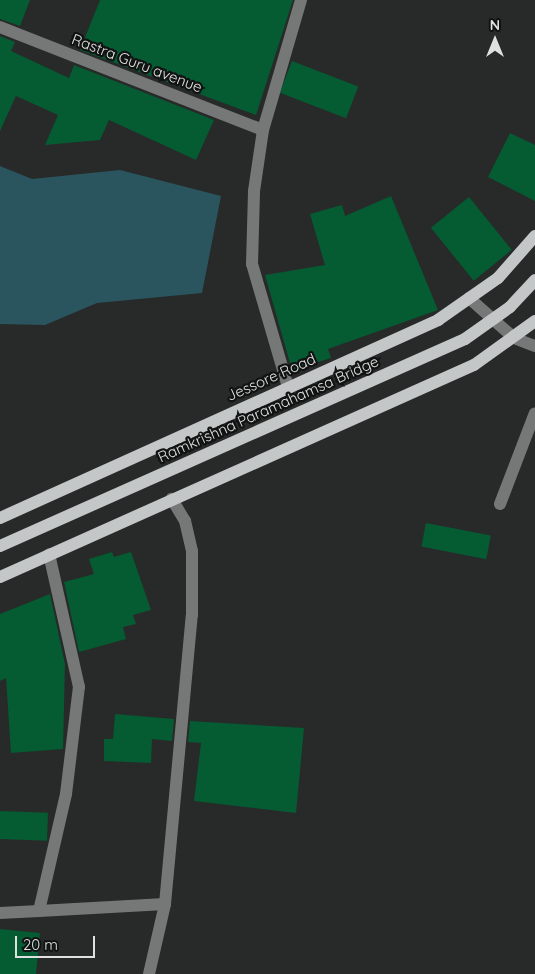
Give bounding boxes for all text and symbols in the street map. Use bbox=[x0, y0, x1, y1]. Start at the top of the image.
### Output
north arrow bbox=[470, 15, 520, 65]
text: N bbox=[490, 16, 500, 34]
street label: Rastra Guru avenue bbox=[69, 30, 205, 96]
street label: Jessore Road bbox=[224, 349, 318, 405]
street label: Ramkrishna Paramahamsa Bridge bbox=[155, 352, 381, 466]
scale bar bbox=[18, 926, 98, 958]
text: 20 m bbox=[23, 935, 58, 954]

